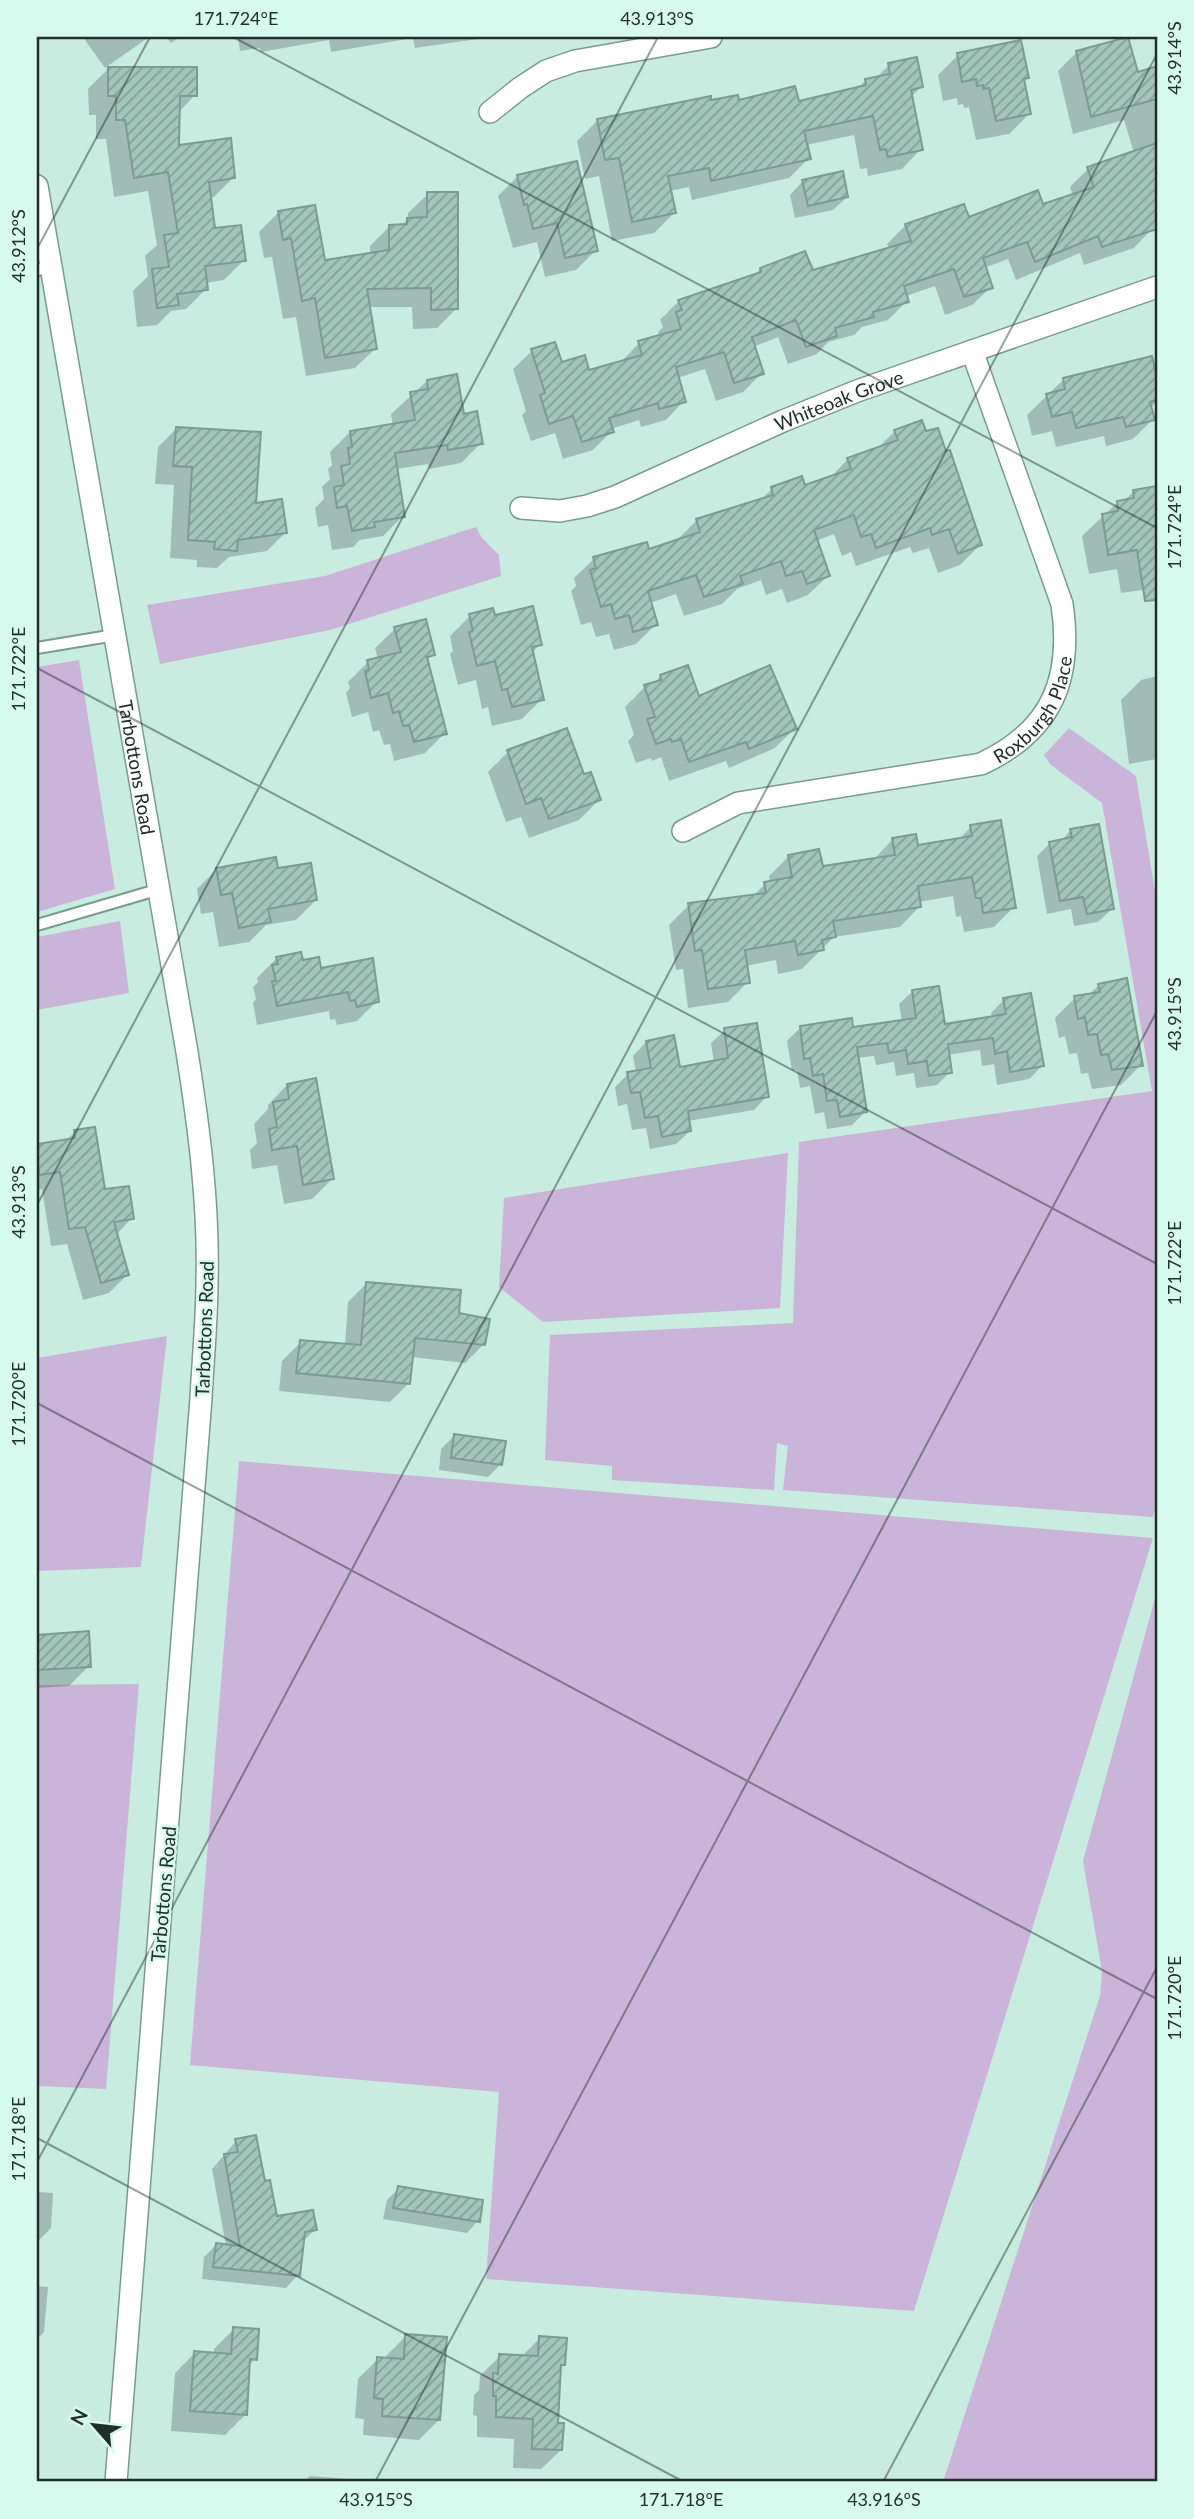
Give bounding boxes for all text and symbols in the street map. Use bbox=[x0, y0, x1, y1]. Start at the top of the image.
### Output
text: 171.724°E bbox=[194, 7, 278, 29]
text: 43.913°S bbox=[620, 7, 694, 29]
text: 43.914°S bbox=[1163, 21, 1185, 95]
text: 43.912°S bbox=[7, 209, 29, 283]
street label: Whiteoak Grove bbox=[771, 364, 906, 435]
text: 171.724°E bbox=[1163, 485, 1185, 569]
text: 171.722°E bbox=[7, 627, 29, 711]
street label: Roxburgh Place bbox=[989, 654, 1075, 767]
street label: Tarbottons Road bbox=[115, 698, 161, 836]
text: 43.915°S bbox=[1163, 977, 1185, 1051]
text: 43.913°S bbox=[7, 1165, 29, 1239]
text: 171.722°E bbox=[1163, 1221, 1185, 1305]
street label: Tarbottons Road bbox=[190, 1261, 218, 1397]
text: 171.720°E bbox=[7, 1362, 29, 1446]
street label: Tarbottons Road bbox=[146, 1825, 180, 1963]
text: 171.720°E bbox=[1163, 1956, 1185, 2040]
text: 171.718°E bbox=[7, 2097, 29, 2181]
north arrow bbox=[60, 2390, 130, 2460]
text: N bbox=[65, 2405, 92, 2429]
text: 43.915°S bbox=[339, 2488, 413, 2510]
text: 171.718°E bbox=[639, 2488, 723, 2510]
text: 43.916°S bbox=[847, 2488, 921, 2510]

